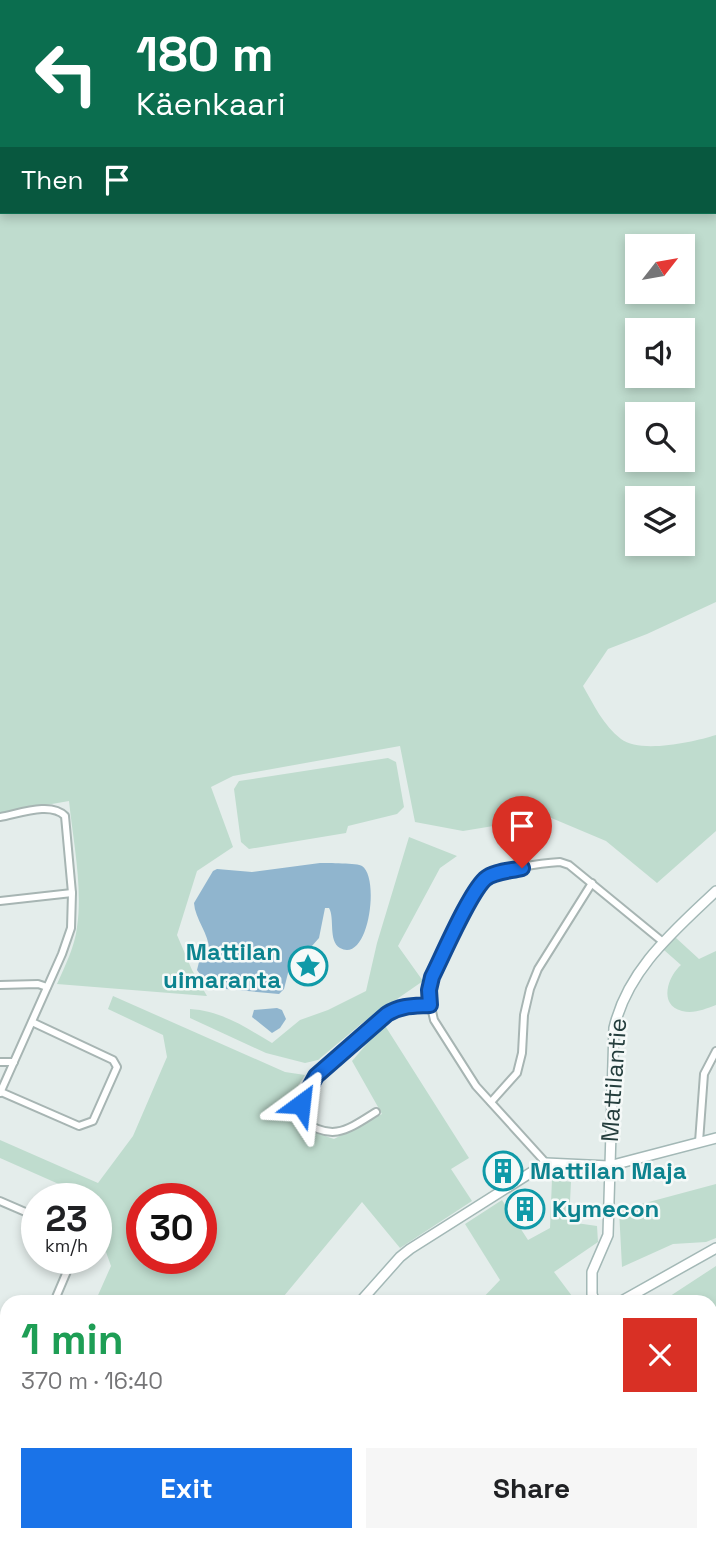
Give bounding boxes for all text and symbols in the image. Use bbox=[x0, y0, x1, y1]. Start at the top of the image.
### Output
text: 180 m bbox=[136, 23, 274, 85]
icon: left bbox=[21, 28, 112, 119]
text: Käenkaari bbox=[136, 84, 286, 124]
icon: arrive bbox=[98, 161, 136, 199]
text: Then bbox=[21, 163, 84, 197]
north arrow bbox=[625, 234, 695, 304]
map controls bbox=[625, 234, 695, 556]
button: sound bbox=[625, 318, 695, 388]
button: search bbox=[625, 402, 695, 472]
button: layers bbox=[625, 486, 695, 556]
pin bbox=[492, 796, 552, 868]
icon: arrive bbox=[503, 807, 541, 845]
place label: Mattilan uimaranta bbox=[163, 936, 281, 995]
place icon: Mattilan uimaranta bbox=[287, 945, 329, 987]
street label: Mattilantie bbox=[594, 1017, 633, 1143]
position arrow bbox=[264, 1067, 338, 1141]
building icon: Mattilan Maja bbox=[482, 1150, 524, 1192]
place label: Mattilan Maja bbox=[530, 1155, 687, 1186]
speed limit sign: 30 bbox=[126, 1183, 217, 1274]
building icon: Kymecon bbox=[504, 1188, 546, 1230]
place label: Kymecon bbox=[552, 1193, 659, 1224]
text: 23 bbox=[45, 1197, 88, 1241]
text: km/h bbox=[45, 1234, 88, 1257]
text: 1 min bbox=[21, 1313, 124, 1366]
button: close bbox=[623, 1318, 697, 1392]
text: 370 m · 16:40 bbox=[21, 1366, 163, 1396]
button: Exit bbox=[21, 1448, 352, 1528]
button: Share bbox=[366, 1448, 697, 1528]

